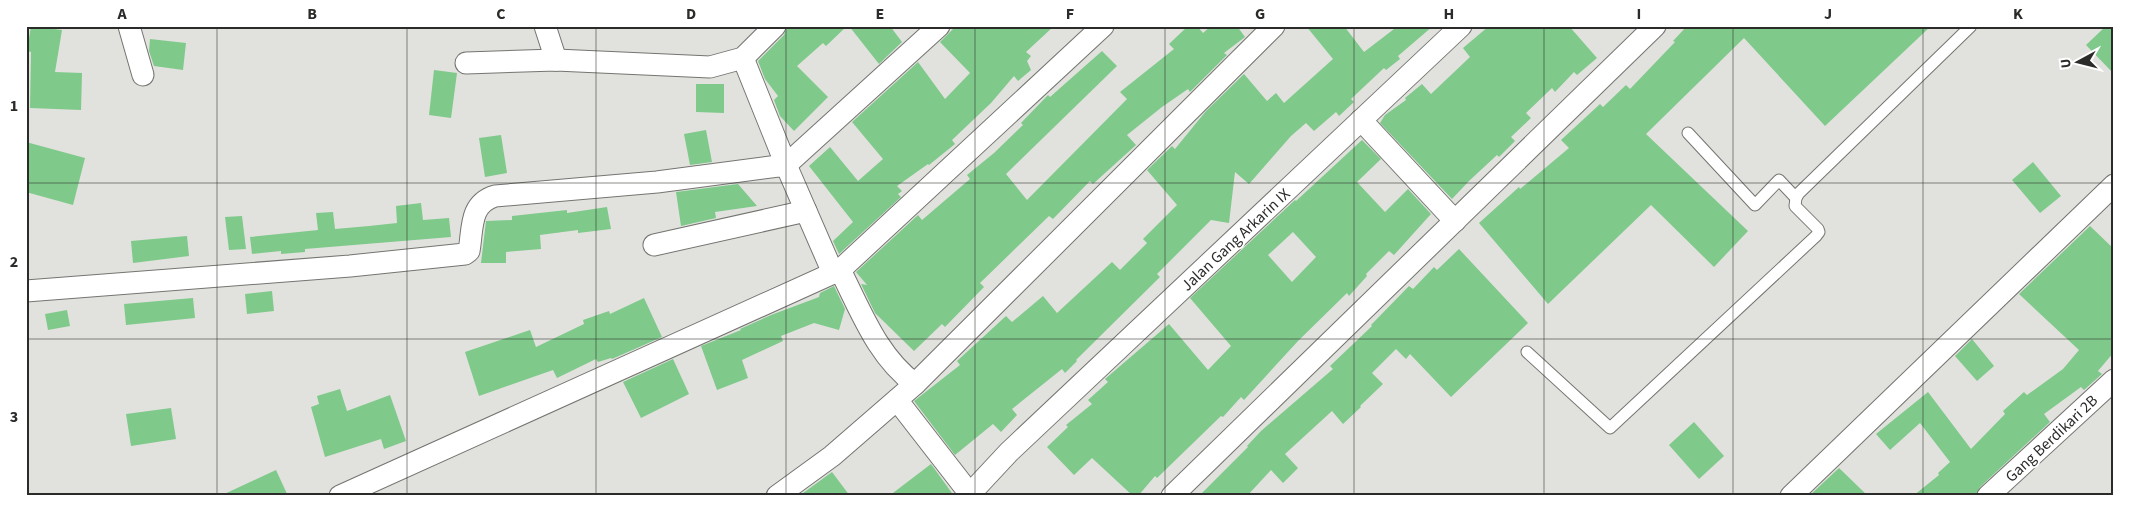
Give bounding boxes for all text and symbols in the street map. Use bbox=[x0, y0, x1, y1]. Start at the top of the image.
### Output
text: A bbox=[116, 3, 127, 25]
text: B bbox=[307, 3, 317, 25]
text: C bbox=[496, 3, 506, 25]
text: D bbox=[686, 3, 696, 25]
text: E bbox=[876, 3, 884, 25]
text: F bbox=[1066, 3, 1074, 25]
text: G bbox=[1255, 3, 1265, 25]
text: H bbox=[1444, 3, 1454, 25]
text: I bbox=[1637, 3, 1641, 25]
text: J bbox=[1824, 3, 1832, 25]
text: K bbox=[2013, 3, 2023, 25]
north arrow bbox=[2052, 38, 2102, 88]
text: U bbox=[2056, 58, 2077, 69]
text: 1 bbox=[10, 95, 18, 117]
street label: Jalan Gang Arkarin IX bbox=[1176, 183, 1295, 296]
text: 2 bbox=[10, 251, 18, 273]
street label: Gang Berdikari 2B bbox=[2001, 390, 2103, 487]
text: 3 bbox=[10, 406, 18, 428]

